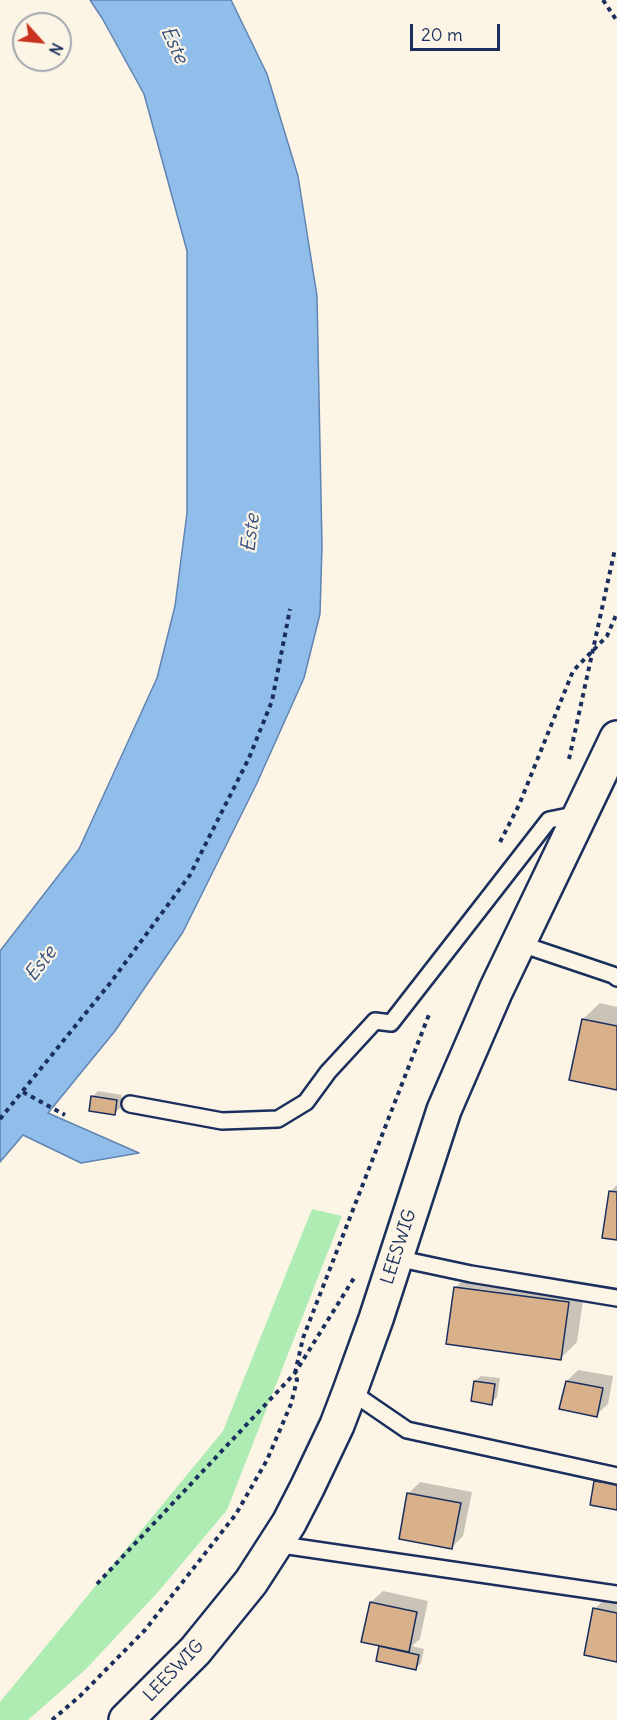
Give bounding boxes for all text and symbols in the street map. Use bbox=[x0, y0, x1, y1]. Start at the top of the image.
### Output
north arrow bbox=[12, 12, 72, 72]
scale bar bbox=[413, 12, 503, 50]
water label: Este bbox=[155, 23, 193, 67]
text: 20 m bbox=[421, 23, 463, 46]
text: N bbox=[45, 40, 68, 59]
water label: Este bbox=[237, 513, 265, 553]
water label: Este bbox=[20, 942, 62, 986]
street label: LEESWIG bbox=[377, 1207, 421, 1287]
street label: LEESWIG bbox=[139, 1636, 209, 1706]

